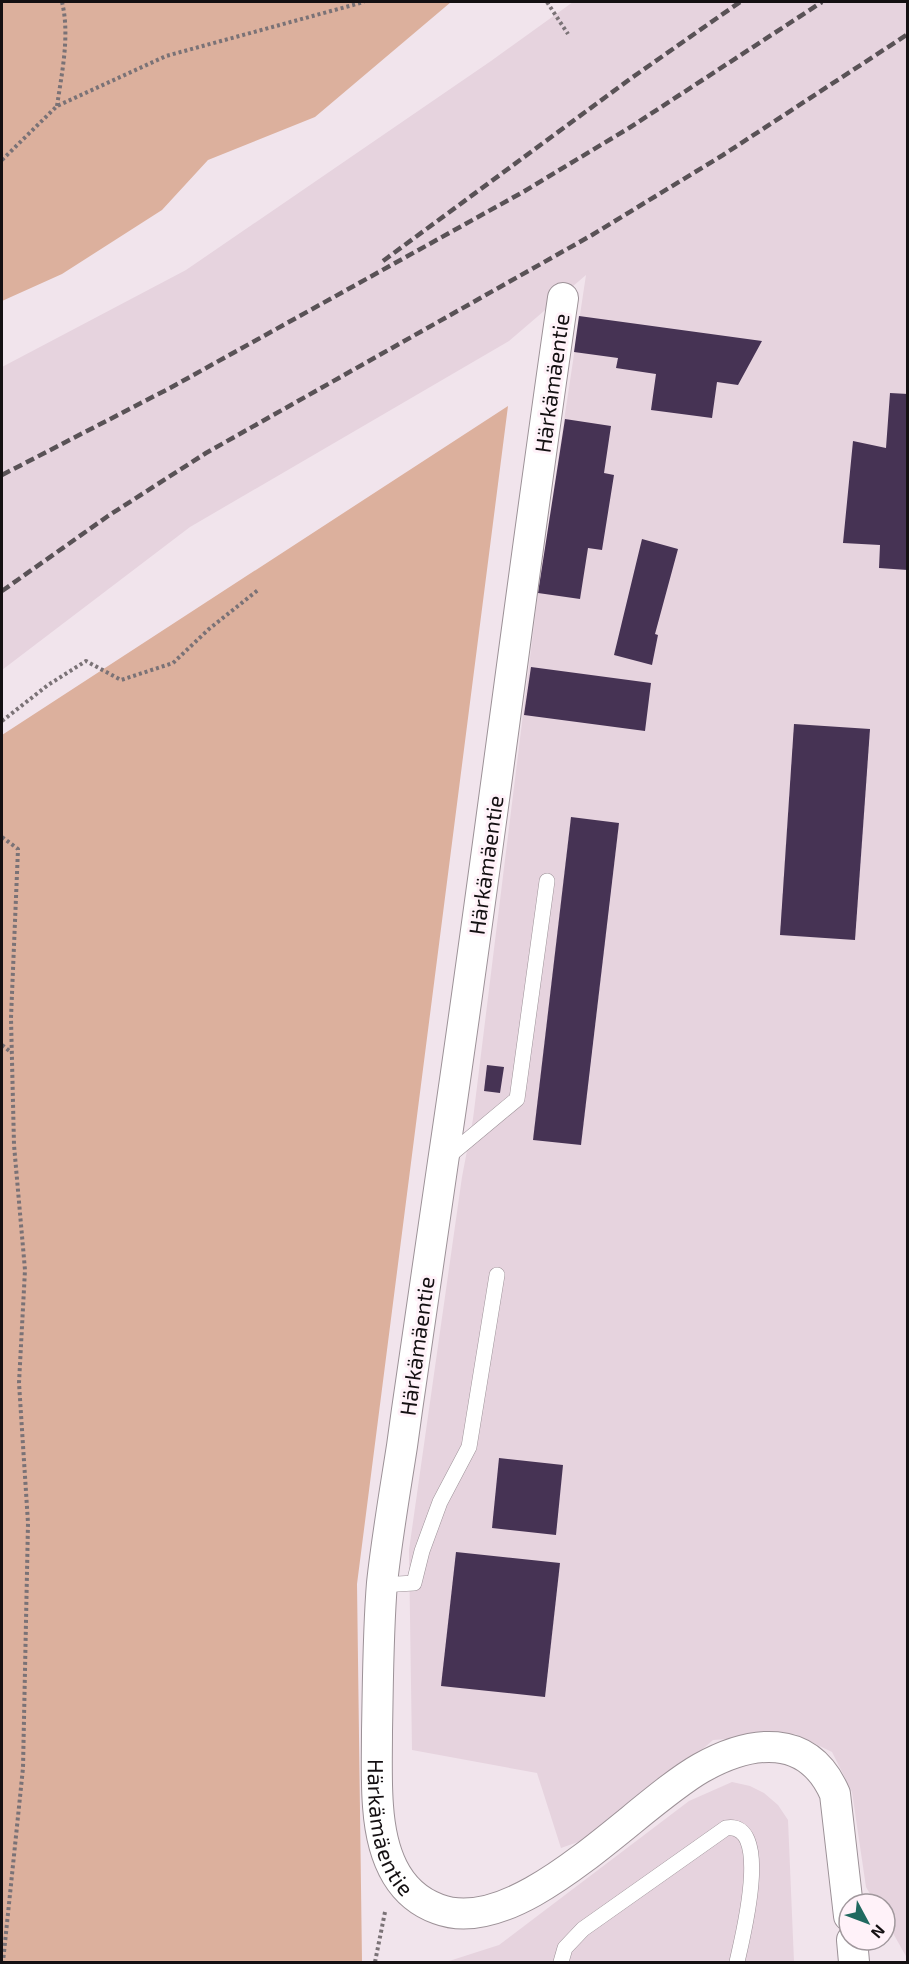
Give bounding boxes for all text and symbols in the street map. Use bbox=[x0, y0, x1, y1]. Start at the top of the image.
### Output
street label: Härkämäentie bbox=[528, 312, 574, 454]
street label: Härkämäentie bbox=[462, 794, 508, 936]
street label: Härkämäentie bbox=[393, 1275, 439, 1417]
street label: Härkämäentie bbox=[364, 1759, 419, 1900]
north arrow bbox=[837, 1892, 897, 1952]
text: N bbox=[868, 1922, 890, 1943]

